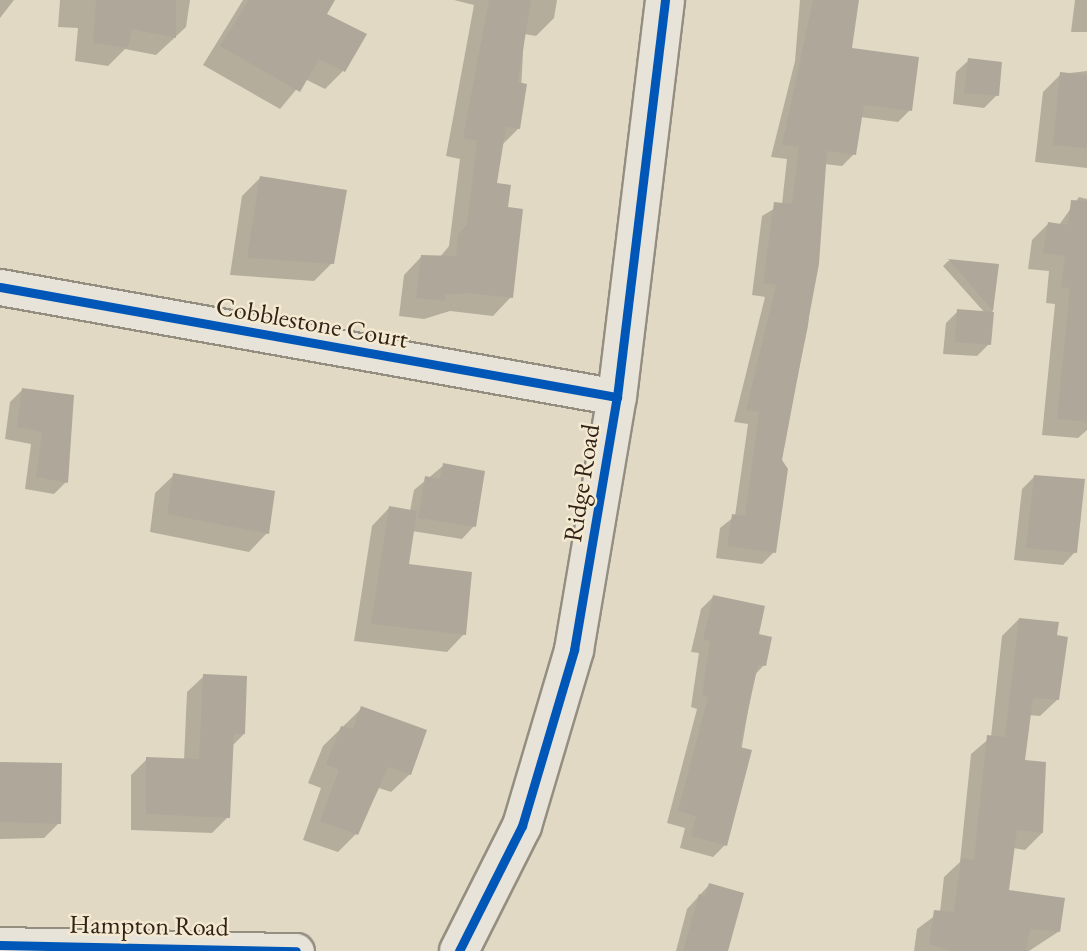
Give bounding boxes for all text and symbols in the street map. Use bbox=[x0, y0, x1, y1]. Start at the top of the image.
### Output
street label: Cobblestone Court bbox=[214, 291, 410, 355]
street label: Ridge Road bbox=[557, 422, 607, 544]
street label: Hampton Road bbox=[69, 909, 229, 943]

